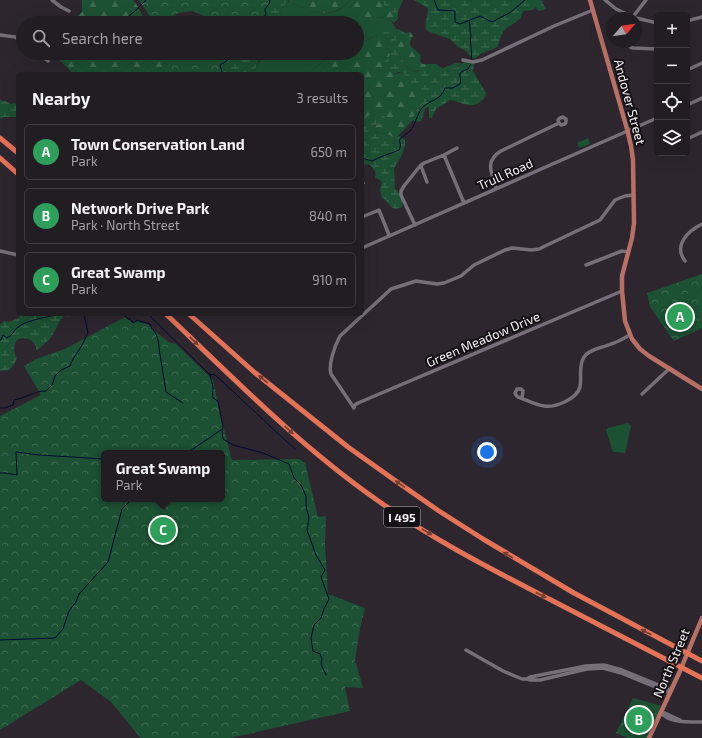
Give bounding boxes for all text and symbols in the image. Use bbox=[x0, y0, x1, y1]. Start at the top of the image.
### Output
north arrow bbox=[606, 12, 642, 48]
map controls bbox=[654, 12, 690, 156]
button: + bbox=[654, 12, 690, 48]
search box bbox=[16, 16, 364, 60]
icon: search bbox=[30, 27, 52, 49]
text: Search here bbox=[62, 29, 143, 47]
button: − bbox=[654, 48, 690, 84]
street label: Andover Street bbox=[611, 57, 649, 147]
button: locate bbox=[654, 84, 690, 120]
text: Nearby bbox=[32, 88, 90, 108]
text: 3 results bbox=[297, 90, 348, 106]
button: layers bbox=[654, 120, 690, 156]
text: Town Conservation Land bbox=[71, 135, 245, 153]
text: A bbox=[42, 144, 50, 160]
text: 650 m bbox=[310, 144, 347, 160]
text: Park bbox=[71, 153, 98, 169]
street label: Trull Road bbox=[475, 155, 535, 193]
text: Network Drive Park bbox=[71, 199, 209, 217]
text: B bbox=[42, 208, 50, 224]
text: 840 m bbox=[309, 208, 347, 224]
text: Park · North Street bbox=[71, 217, 180, 233]
text: Great Swamp bbox=[71, 263, 166, 281]
text: C bbox=[42, 272, 50, 288]
text: 910 m bbox=[312, 272, 347, 288]
text: Park bbox=[71, 281, 98, 297]
pin: A bbox=[667, 302, 693, 332]
street label: Green Meadow Drive bbox=[424, 308, 542, 370]
one-way arrow bbox=[189, 336, 199, 346]
one-way arrow bbox=[258, 375, 269, 383]
one-way arrow bbox=[284, 425, 294, 435]
your location bbox=[477, 442, 497, 462]
popup bbox=[101, 450, 225, 502]
text: Great Swamp bbox=[116, 459, 210, 477]
text: Park bbox=[116, 477, 142, 493]
one-way arrow bbox=[394, 480, 405, 488]
road number: I 495 bbox=[384, 507, 420, 527]
pin: C bbox=[150, 515, 176, 545]
one-way arrow bbox=[421, 529, 433, 536]
one-way arrow bbox=[503, 551, 513, 559]
one-way arrow bbox=[535, 591, 547, 598]
street label: North Street bbox=[649, 626, 693, 700]
one-way arrow bbox=[641, 629, 652, 635]
pin: B bbox=[626, 705, 652, 735]

